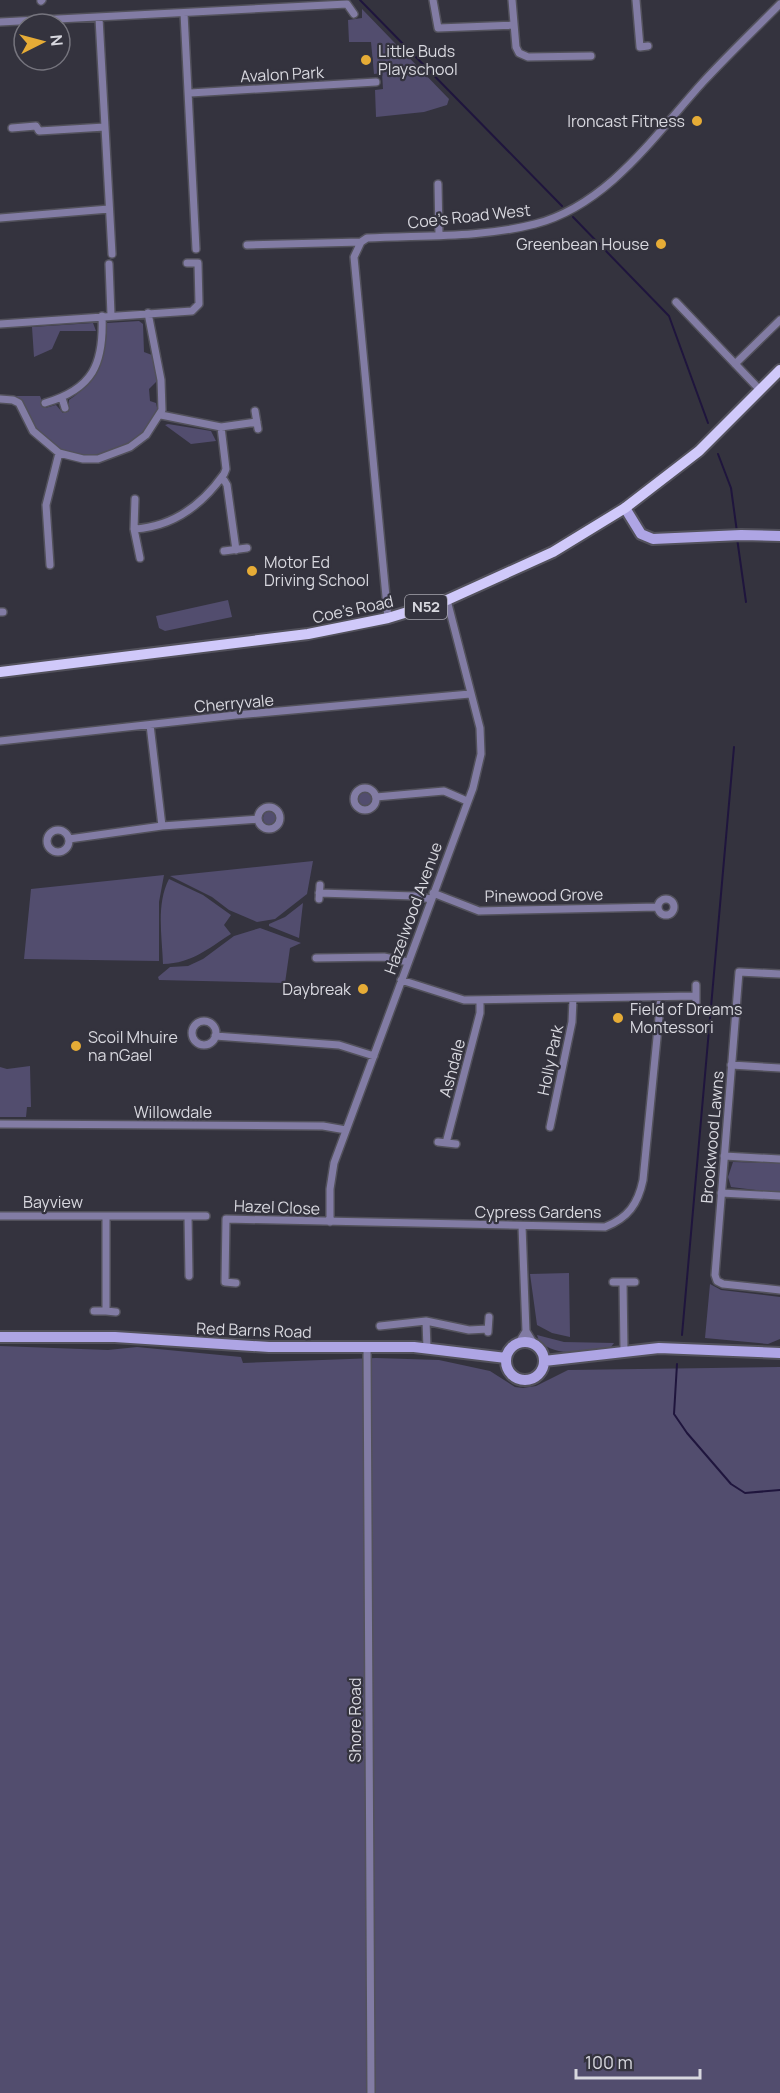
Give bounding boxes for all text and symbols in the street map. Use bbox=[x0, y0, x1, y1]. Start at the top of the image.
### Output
north arrow bbox=[12, 12, 72, 72]
text: N bbox=[45, 34, 68, 47]
place label: Little Buds Playschool bbox=[378, 40, 458, 80]
marker: Little Buds Playschool bbox=[359, 53, 373, 67]
street label: Avalon Park bbox=[240, 61, 325, 87]
place label: Ironcast Fitness bbox=[567, 110, 685, 132]
marker: Ironcast Fitness bbox=[690, 114, 704, 128]
street label: Coe's Road West bbox=[406, 199, 532, 233]
place label: Greenbean House bbox=[516, 233, 649, 255]
marker: Greenbean House bbox=[654, 237, 668, 251]
place label: Motor Ed Driving School bbox=[264, 551, 369, 591]
marker: Motor Ed Driving School bbox=[245, 564, 259, 578]
street label: Coe's Road bbox=[311, 590, 395, 628]
road number: N52 bbox=[405, 595, 447, 619]
street label: Cherryvale bbox=[193, 689, 275, 717]
street label: Hazelwood Avenue bbox=[379, 839, 447, 977]
street label: Pinewood Grove bbox=[484, 883, 604, 907]
place label: Daybreak bbox=[282, 978, 352, 1000]
marker: Daybreak bbox=[356, 982, 370, 996]
place label: Field of Dreams Montessori bbox=[630, 998, 742, 1038]
marker: Field of Dreams Montessori bbox=[611, 1011, 625, 1025]
street label: Holly Park bbox=[532, 1022, 568, 1097]
place label: Scoil Mhuire na nGael bbox=[88, 1026, 178, 1066]
street label: Ashdale bbox=[434, 1036, 470, 1100]
marker: Scoil Mhuire na nGael bbox=[69, 1039, 83, 1053]
street label: Brookwood Lawns bbox=[695, 1070, 729, 1204]
street label: Willowdale bbox=[134, 1101, 212, 1123]
street label: Bayview bbox=[23, 1191, 83, 1213]
street label: Hazel Close bbox=[234, 1195, 320, 1219]
street label: Cypress Gardens bbox=[475, 1201, 601, 1223]
street label: Red Barns Road bbox=[196, 1317, 312, 1343]
street label: Shore Road bbox=[344, 1678, 366, 1762]
scale bar bbox=[576, 2042, 700, 2080]
text: 100 m bbox=[585, 2050, 633, 2074]

